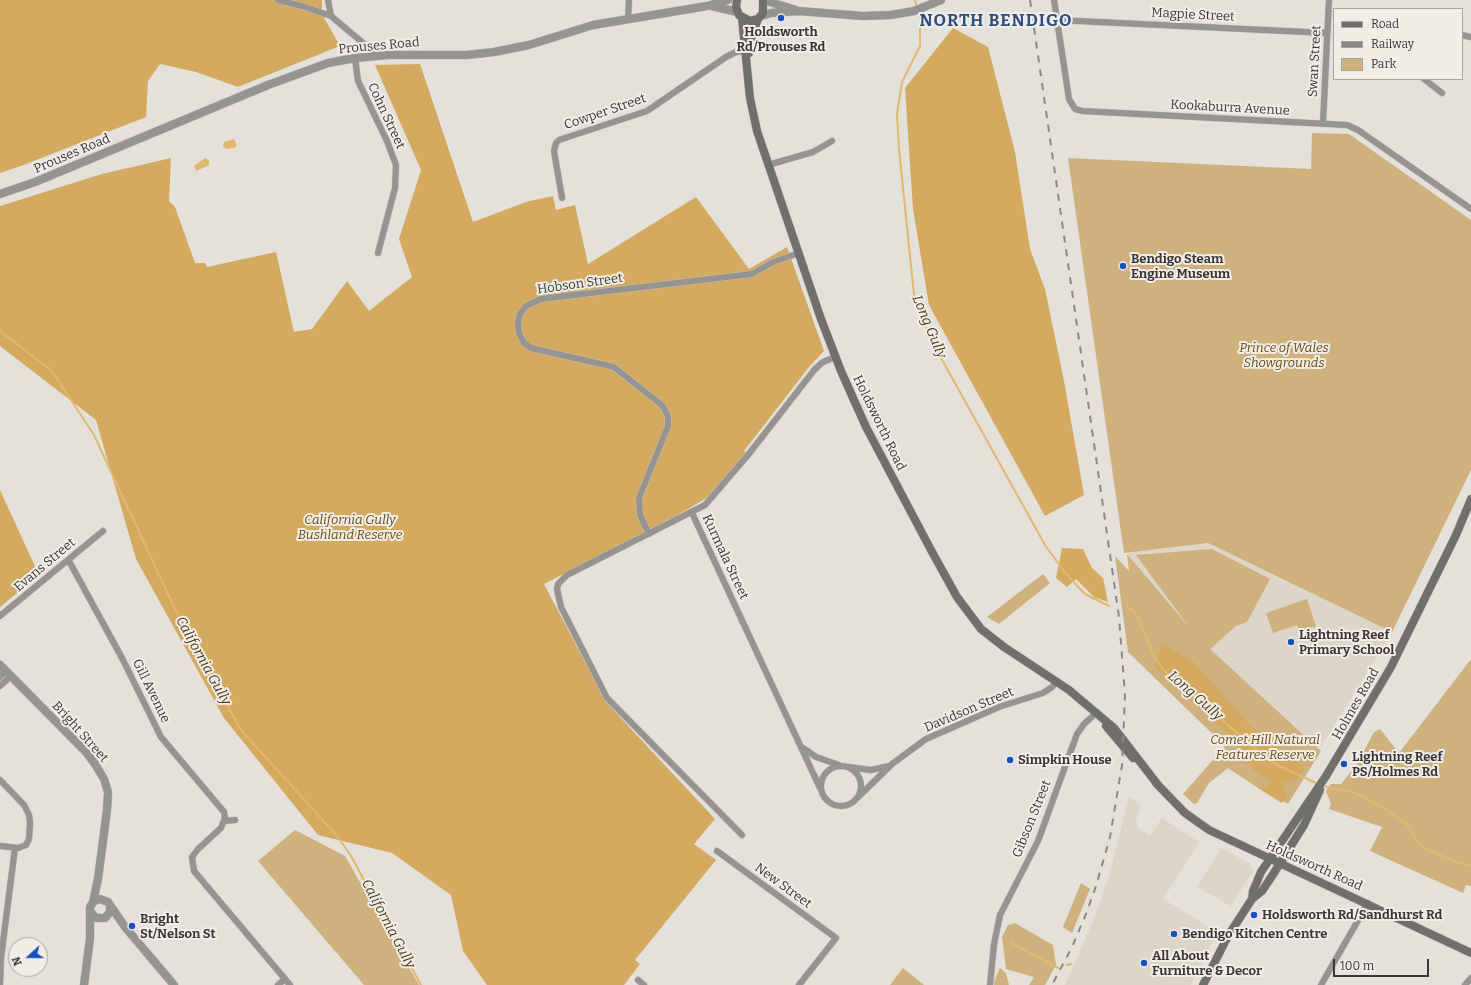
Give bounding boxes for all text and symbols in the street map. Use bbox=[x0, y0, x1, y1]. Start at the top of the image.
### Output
street label: Magpie Street bbox=[1151, 5, 1235, 25]
legend bbox=[1333, 8, 1463, 80]
district label: NORTH BENDIGO bbox=[919, 11, 1073, 31]
marker: Holdsworth Rd/Prouses Rd bbox=[776, 13, 786, 23]
text: Road bbox=[1371, 17, 1399, 31]
place label: Holdsworth Rd/Prouses Rd bbox=[737, 24, 825, 55]
street label: Swan Street bbox=[1305, 25, 1325, 97]
street label: Prouses Road bbox=[338, 35, 420, 57]
text: Railway bbox=[1371, 37, 1414, 51]
text: Park bbox=[1371, 57, 1396, 71]
street label: Cohn Street bbox=[364, 80, 408, 152]
street label: Cowper Street bbox=[562, 91, 648, 133]
street label: Kookaburra Avenue bbox=[1170, 97, 1290, 119]
street label: Prouses Road bbox=[32, 131, 112, 177]
place label: Bendigo Steam Engine Museum bbox=[1131, 251, 1230, 282]
marker: Bendigo Steam Engine Museum bbox=[1118, 261, 1128, 271]
street label: Hobson Street bbox=[536, 270, 624, 298]
water label: Long Gully bbox=[908, 293, 950, 361]
park label: Prince of Wales Showgrounds bbox=[1239, 340, 1329, 371]
street label: Holdsworth Road bbox=[849, 373, 909, 473]
park label: California Gully Bushland Reserve bbox=[298, 512, 402, 543]
street label: Kurmala Street bbox=[699, 512, 751, 602]
street label: Evans Street bbox=[11, 535, 79, 595]
water label: California Gully bbox=[172, 614, 234, 708]
place label: Lightning Reef Primary School bbox=[1299, 627, 1394, 658]
marker: Lightning Reef Primary School bbox=[1286, 637, 1296, 647]
street label: Gill Avenue bbox=[129, 656, 173, 726]
street label: Holmes Road bbox=[1329, 665, 1383, 743]
water label: Long Gully bbox=[1164, 668, 1226, 724]
street label: Davidson Street bbox=[922, 684, 1016, 736]
street label: Bright Street bbox=[49, 698, 111, 766]
park label: Comet Hill Natural Features Reserve bbox=[1210, 732, 1320, 763]
place label: Lightning Reef PS/Holmes Rd bbox=[1352, 749, 1442, 780]
place label: Simpkin House bbox=[1018, 752, 1112, 768]
marker: Simpkin House bbox=[1005, 755, 1015, 765]
marker: Lightning Reef PS/Holmes Rd bbox=[1339, 759, 1349, 769]
street label: Gibson Street bbox=[1009, 778, 1055, 860]
street label: Holdsworth Road bbox=[1263, 838, 1365, 894]
street label: New Street bbox=[751, 860, 815, 912]
water label: California Gully bbox=[357, 877, 419, 971]
place label: Holdsworth Rd/Sandhurst Rd bbox=[1262, 907, 1442, 923]
marker: Holdsworth Rd/Sandhurst Rd bbox=[1249, 910, 1259, 920]
place label: Bright St/Nelson St bbox=[140, 911, 216, 942]
marker: Bright St/Nelson St bbox=[127, 921, 137, 931]
place label: Bendigo Kitchen Centre bbox=[1182, 926, 1328, 942]
marker: Bendigo Kitchen Centre bbox=[1169, 929, 1179, 939]
north arrow bbox=[8, 937, 48, 977]
place label: All About Furniture & Decor bbox=[1152, 948, 1262, 979]
scale bar bbox=[1335, 951, 1431, 977]
text: N bbox=[10, 955, 25, 967]
marker: All About Furniture & Decor bbox=[1139, 958, 1149, 968]
text: 100 m bbox=[1340, 959, 1374, 973]

